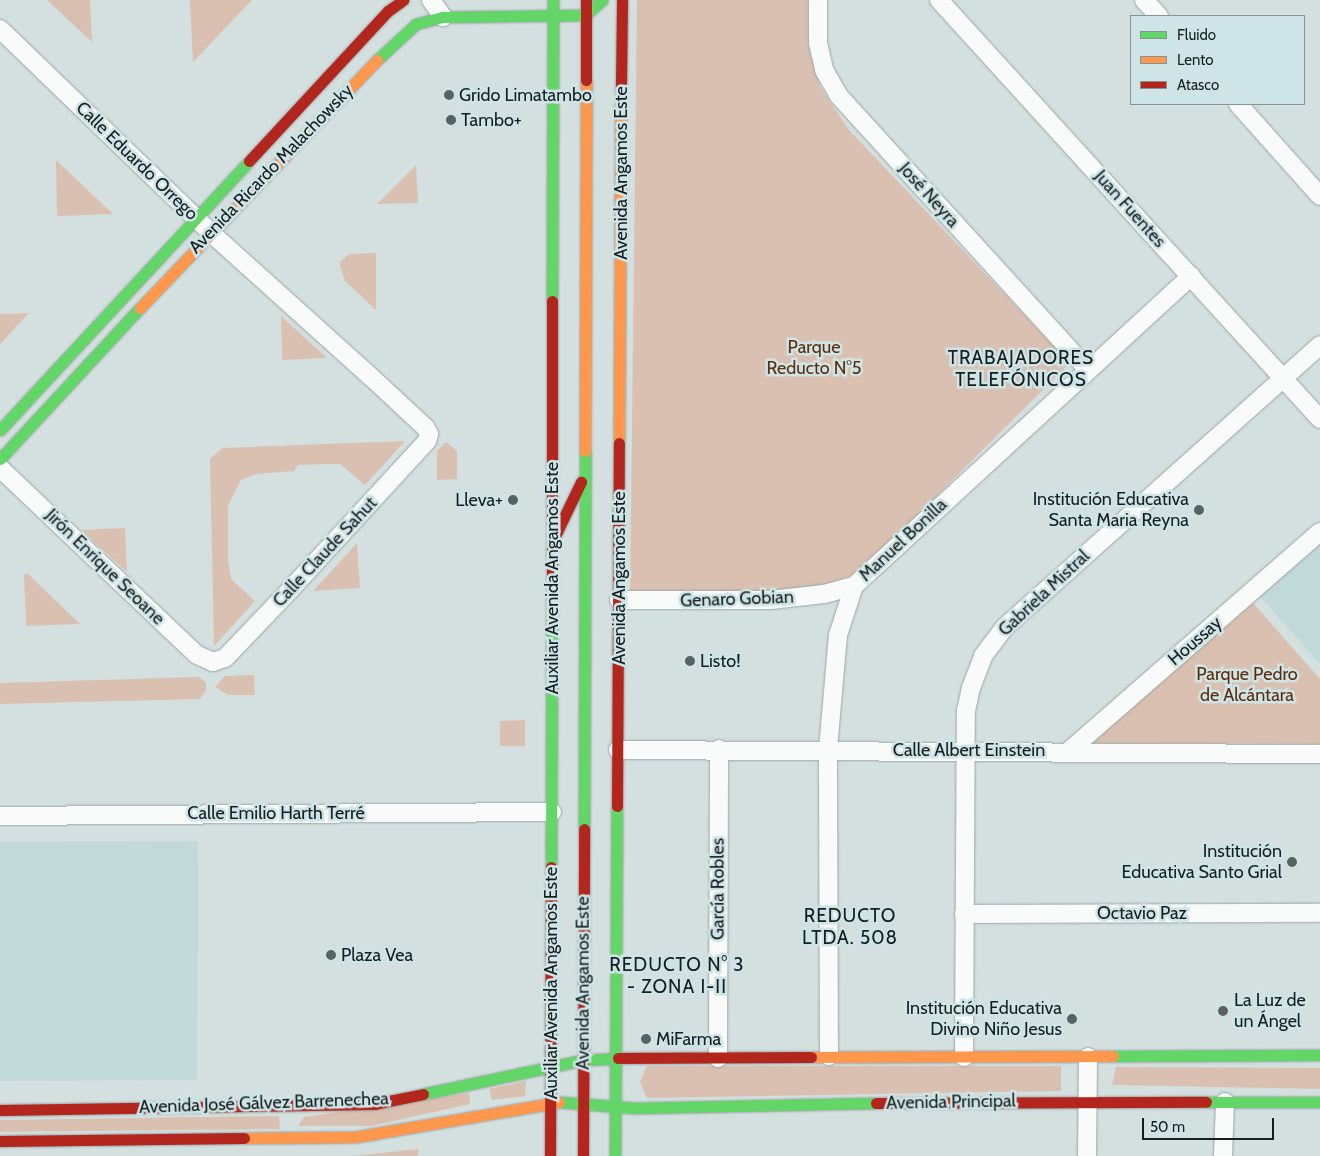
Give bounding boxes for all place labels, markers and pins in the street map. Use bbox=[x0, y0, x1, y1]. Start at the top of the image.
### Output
place label: Grido Limatambo bbox=[459, 84, 592, 106]
marker: Grido Limatambo bbox=[443, 89, 455, 101]
place label: Tambo+ bbox=[461, 109, 522, 131]
marker: Tambo+ bbox=[445, 114, 457, 126]
place label: Lleva+ bbox=[455, 489, 503, 511]
place label: Institución Educativa Santa Maria Reyna bbox=[1033, 489, 1189, 532]
marker: Lleva+ bbox=[507, 494, 519, 506]
marker: Institución Educativa Santa Maria Reyna bbox=[1193, 504, 1205, 516]
place label: Listo! bbox=[700, 650, 741, 672]
marker: Listo! bbox=[684, 655, 696, 667]
place label: Institución Educativa Santo Grial bbox=[1122, 841, 1282, 884]
marker: Institución Educativa Santo Grial bbox=[1286, 856, 1298, 868]
place label: Plaza Vea bbox=[341, 944, 413, 966]
marker: Plaza Vea bbox=[325, 949, 337, 961]
place label: La Luz de un Ángel bbox=[1234, 990, 1306, 1032]
place label: Institución Educativa Divino Niño Jesus bbox=[906, 998, 1062, 1040]
marker: La Luz de un Ángel bbox=[1216, 1004, 1230, 1018]
marker: Institución Educativa Divino Niño Jesus bbox=[1066, 1013, 1078, 1025]
place label: MiFarma bbox=[656, 1028, 721, 1050]
marker: MiFarma bbox=[640, 1033, 652, 1045]

